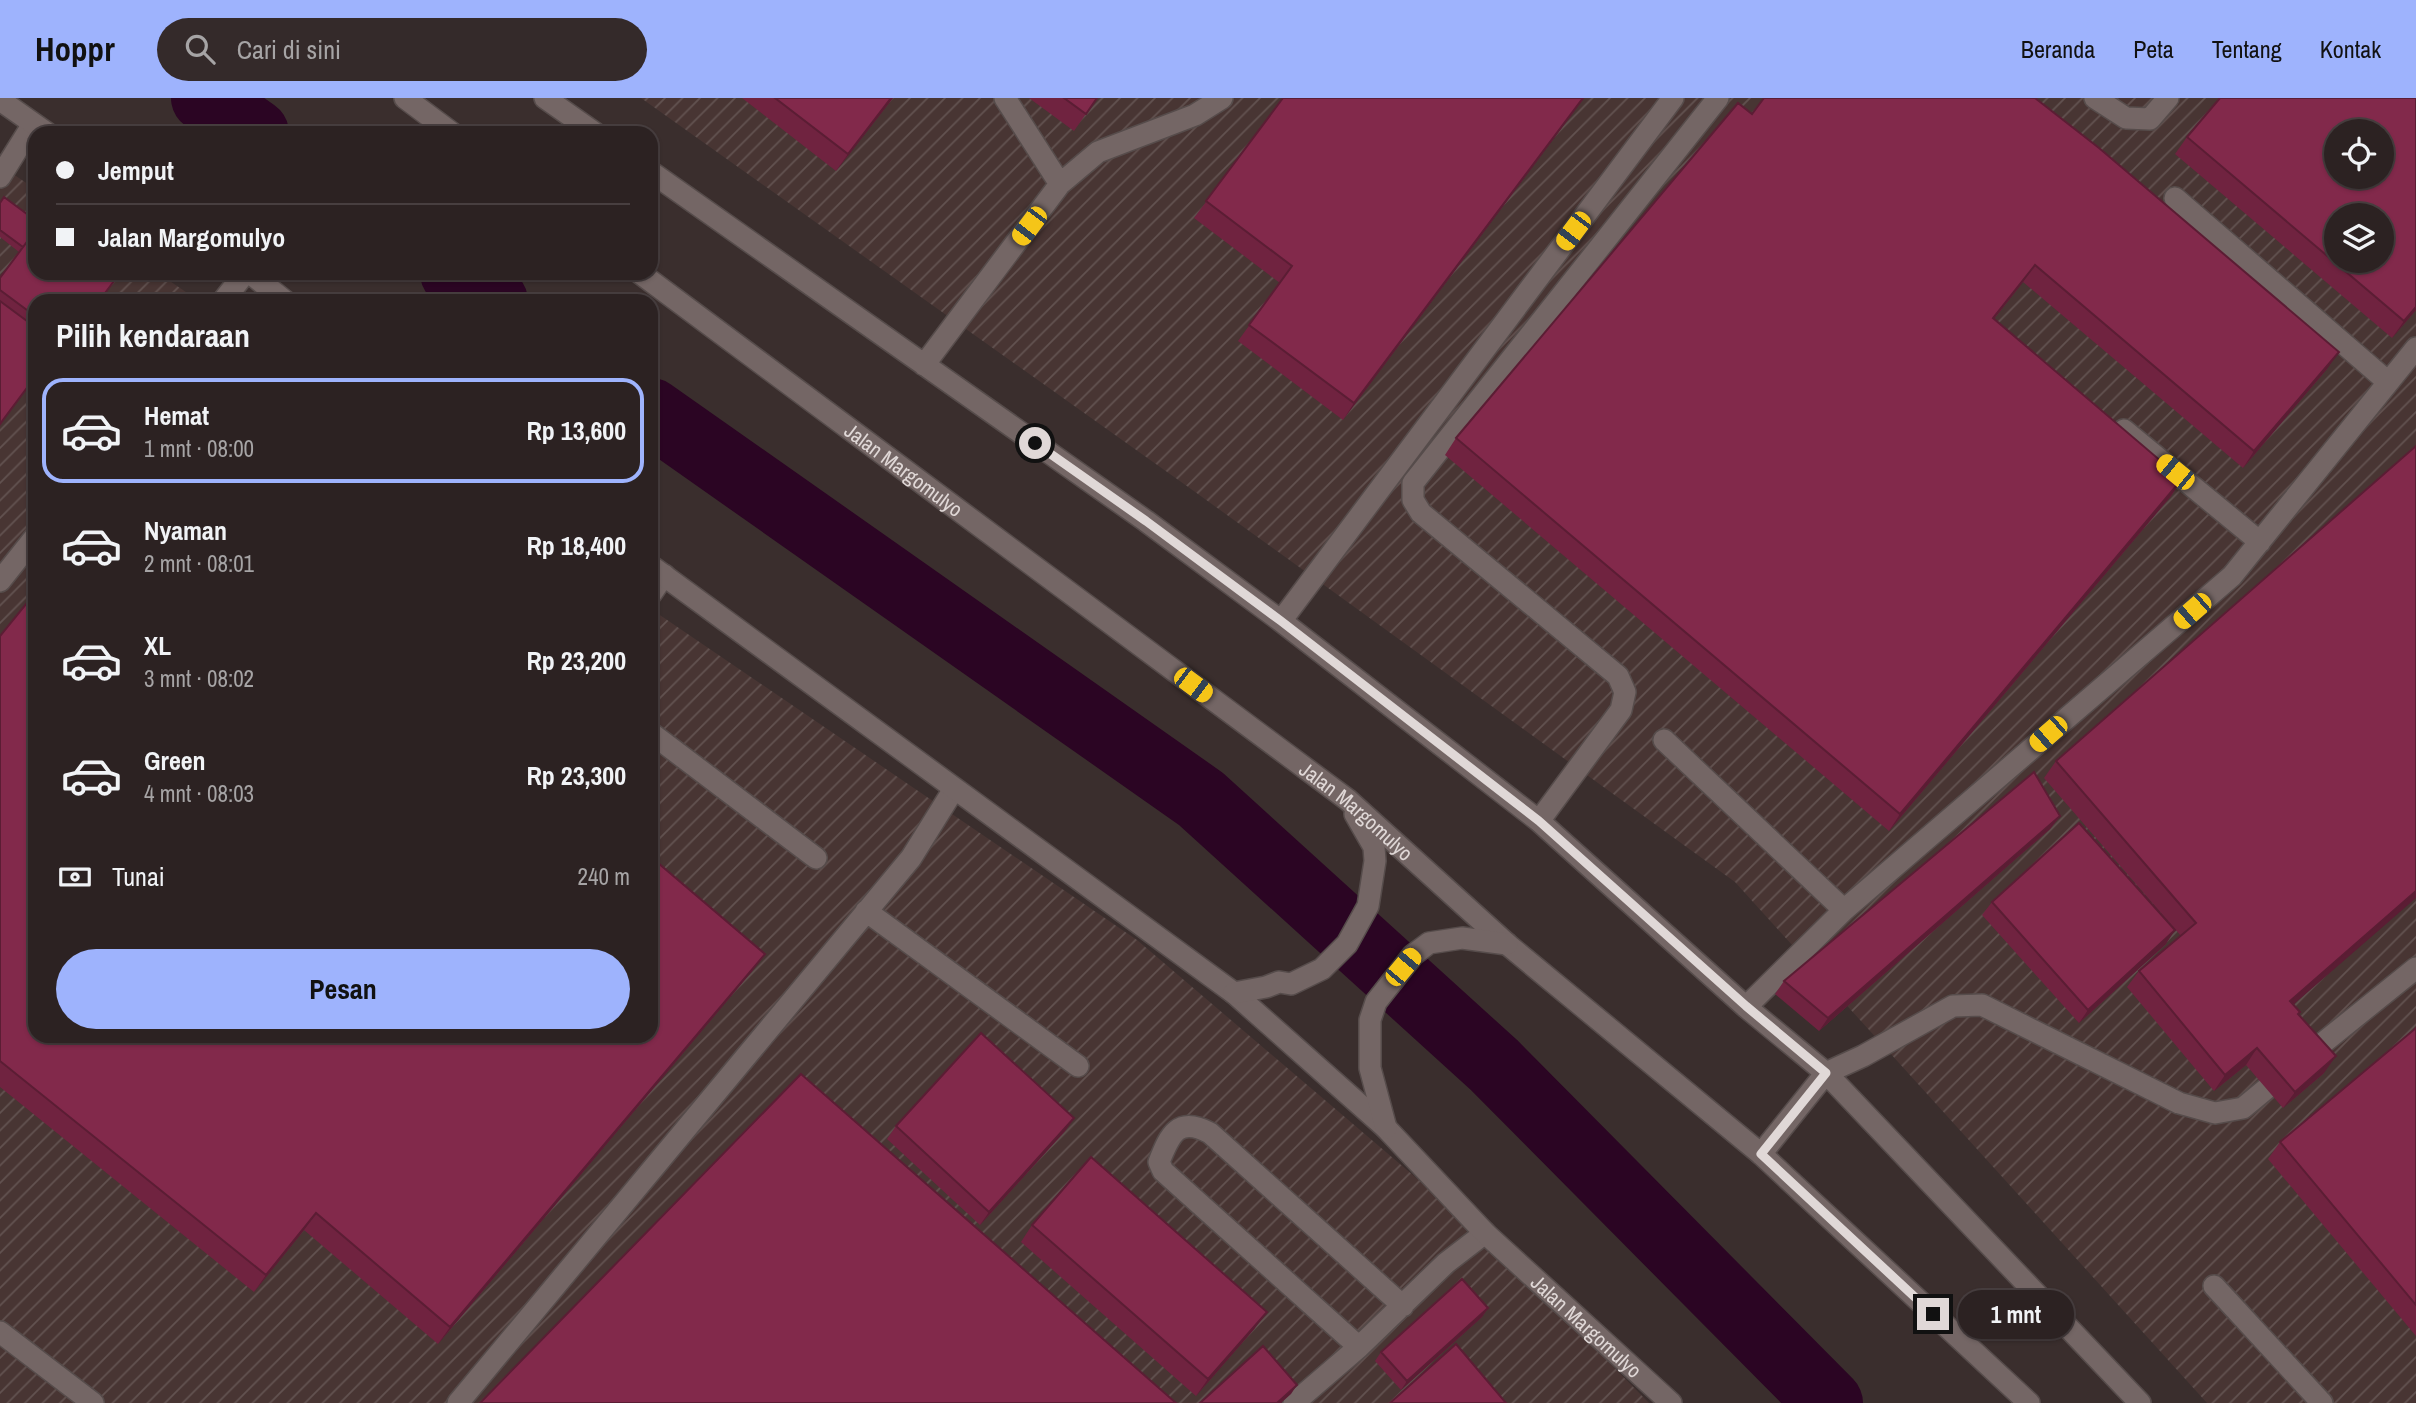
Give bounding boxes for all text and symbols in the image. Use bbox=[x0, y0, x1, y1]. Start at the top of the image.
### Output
search box bbox=[157, 18, 647, 81]
text: Hoppr bbox=[35, 27, 115, 71]
icon: search bbox=[181, 30, 219, 68]
text: Cari di sini bbox=[237, 32, 341, 67]
text: Beranda bbox=[2021, 33, 2095, 65]
text: Peta bbox=[2133, 33, 2174, 65]
text: Tentang bbox=[2212, 33, 2282, 65]
text: Kontak bbox=[2320, 33, 2381, 65]
map controls bbox=[2324, 119, 2394, 273]
button: locate bbox=[2324, 119, 2394, 189]
text: Jemput bbox=[98, 153, 174, 188]
car bbox=[1008, 203, 1051, 249]
button: layers bbox=[2324, 203, 2394, 273]
car bbox=[1552, 208, 1595, 254]
text: Jalan Margomulyo bbox=[98, 220, 285, 255]
text: Pilih kendaraan bbox=[56, 314, 250, 357]
text: Hemat bbox=[144, 398, 209, 433]
icon: car bbox=[60, 399, 123, 462]
text: Rp 13,600 bbox=[526, 413, 626, 448]
street label: Jalan Margomulyo bbox=[839, 416, 969, 523]
route start bbox=[1019, 427, 1051, 459]
text: 1 mnt · 08:00 bbox=[144, 433, 254, 464]
car bbox=[2153, 451, 2198, 493]
text: Nyaman bbox=[144, 513, 227, 548]
icon: car bbox=[60, 514, 123, 577]
text: Rp 18,400 bbox=[526, 528, 626, 563]
text: 2 mnt · 08:01 bbox=[144, 548, 254, 579]
car bbox=[2170, 589, 2215, 633]
text: XL bbox=[144, 628, 171, 663]
icon: car bbox=[60, 629, 123, 692]
text: Rp 23,200 bbox=[526, 643, 626, 678]
text: 3 mnt · 08:02 bbox=[144, 663, 254, 694]
car bbox=[1170, 664, 1217, 706]
car bbox=[2026, 712, 2071, 756]
text: Green bbox=[144, 743, 206, 778]
icon: car bbox=[60, 744, 123, 807]
street label: Jalan Margomulyo bbox=[1294, 754, 1420, 867]
text: Rp 23,300 bbox=[526, 758, 626, 793]
text: 4 mnt · 08:03 bbox=[144, 778, 254, 809]
icon: cash bbox=[56, 858, 94, 896]
text: Tunai bbox=[112, 859, 165, 894]
text: 240 m bbox=[578, 861, 630, 892]
car bbox=[1382, 944, 1425, 990]
button: Pesan bbox=[56, 949, 630, 1029]
street label: Jalan Margomulyo bbox=[1525, 1268, 1648, 1384]
callout: 1 mnt bbox=[1958, 1290, 2073, 1338]
route end bbox=[1917, 1298, 1949, 1330]
text: 1 mnt bbox=[1991, 1299, 2041, 1330]

